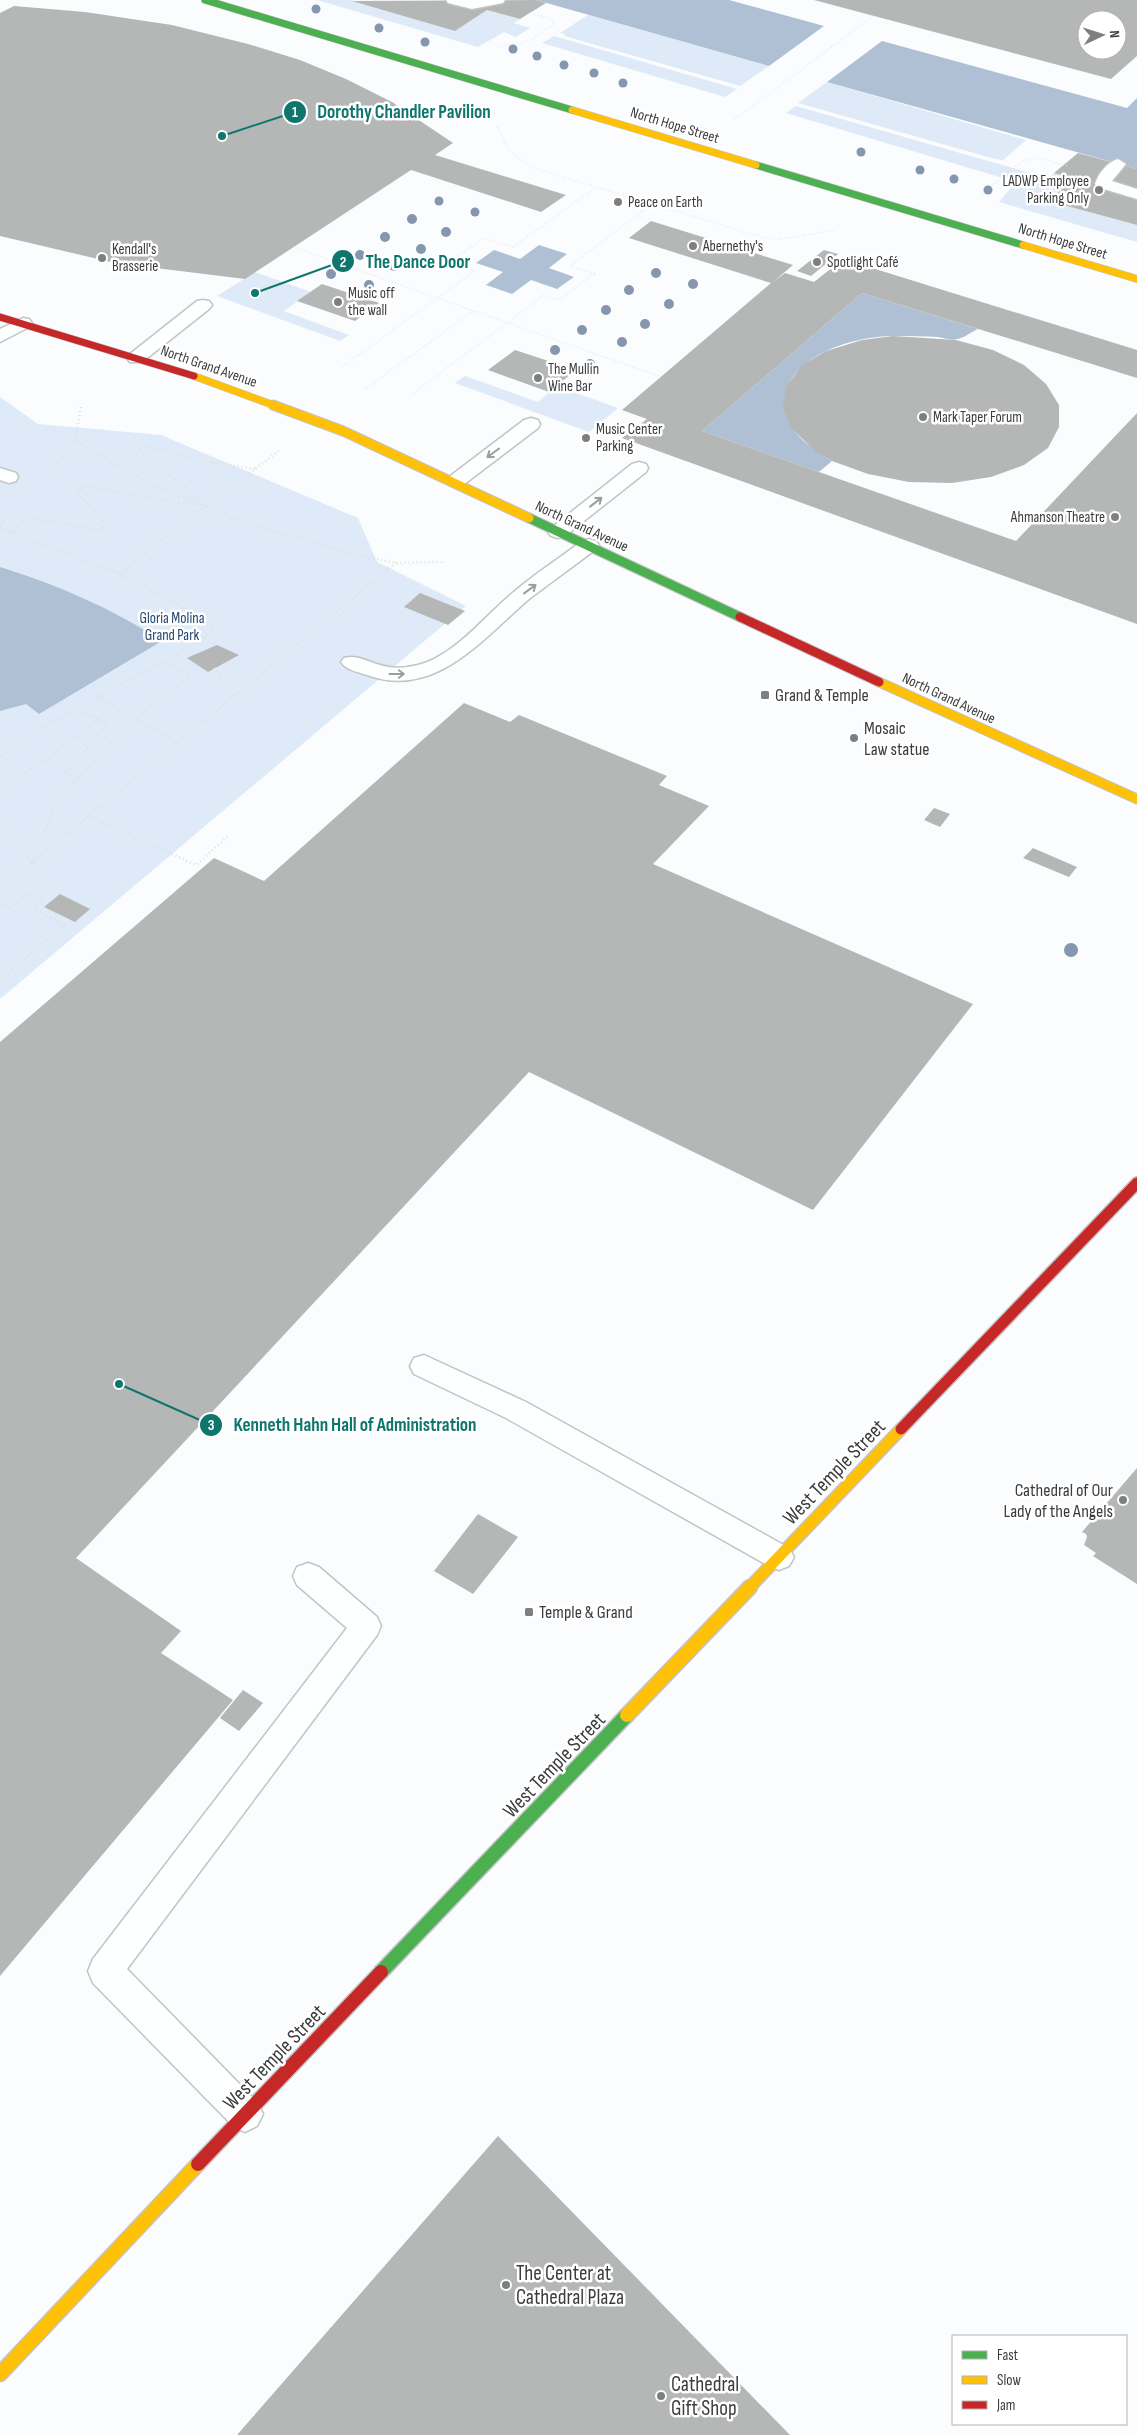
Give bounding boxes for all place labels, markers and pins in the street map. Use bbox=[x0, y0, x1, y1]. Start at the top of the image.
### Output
callout: Dorothy Chandler Pavilion bbox=[283, 95, 501, 129]
place label: LADWP Employee Parking Only bbox=[1002, 172, 1089, 208]
marker: LADWP Employee Parking Only bbox=[1093, 184, 1105, 196]
place label: Peace on Earth bbox=[628, 193, 703, 212]
marker: Peace on Earth bbox=[612, 196, 624, 208]
place label: Abernethy's bbox=[702, 237, 763, 256]
place label: Kendall's Brasserie bbox=[112, 240, 158, 276]
marker: Abernethy's bbox=[687, 240, 699, 252]
callout: The Dance Door bbox=[330, 244, 480, 278]
marker: Kendall's Brasserie bbox=[96, 252, 108, 264]
place label: Spotlight Café bbox=[827, 253, 899, 272]
marker: Spotlight Café bbox=[811, 256, 823, 268]
place label: Music off the wall bbox=[348, 284, 395, 320]
marker: Music off the wall bbox=[332, 296, 344, 308]
place label: The Mullin Wine Bar bbox=[548, 360, 599, 396]
marker: The Mullin Wine Bar bbox=[532, 372, 544, 384]
place label: Mark Taper Forum bbox=[933, 408, 1022, 427]
marker: Mark Taper Forum bbox=[917, 411, 929, 423]
place label: Music Center Parking bbox=[596, 420, 663, 456]
marker: Music Center Parking bbox=[580, 432, 592, 444]
place label: Ahmanson Theatre bbox=[1010, 508, 1105, 527]
marker: Ahmanson Theatre bbox=[1109, 511, 1121, 523]
place label: Grand & Temple bbox=[775, 685, 869, 706]
marker: Grand & Temple bbox=[759, 689, 771, 701]
place label: Mosaic Law statue bbox=[864, 718, 930, 760]
marker: Mosaic Law statue bbox=[848, 732, 860, 744]
callout: Kenneth Hahn Hall of Administration bbox=[199, 1408, 487, 1442]
place label: Cathedral of Our Lady of the Angels bbox=[1004, 1480, 1113, 1522]
marker: Cathedral of Our Lady of the Angels bbox=[1117, 1494, 1129, 1506]
place label: Temple & Grand bbox=[539, 1602, 633, 1623]
marker: Temple & Grand bbox=[523, 1606, 535, 1618]
place label: The Center at Cathedral Plaza bbox=[516, 2261, 624, 2310]
marker: The Center at Cathedral Plaza bbox=[500, 2279, 512, 2291]
place label: Cathedral Gift Shop bbox=[671, 2372, 739, 2421]
marker: Cathedral Gift Shop bbox=[655, 2390, 667, 2402]

